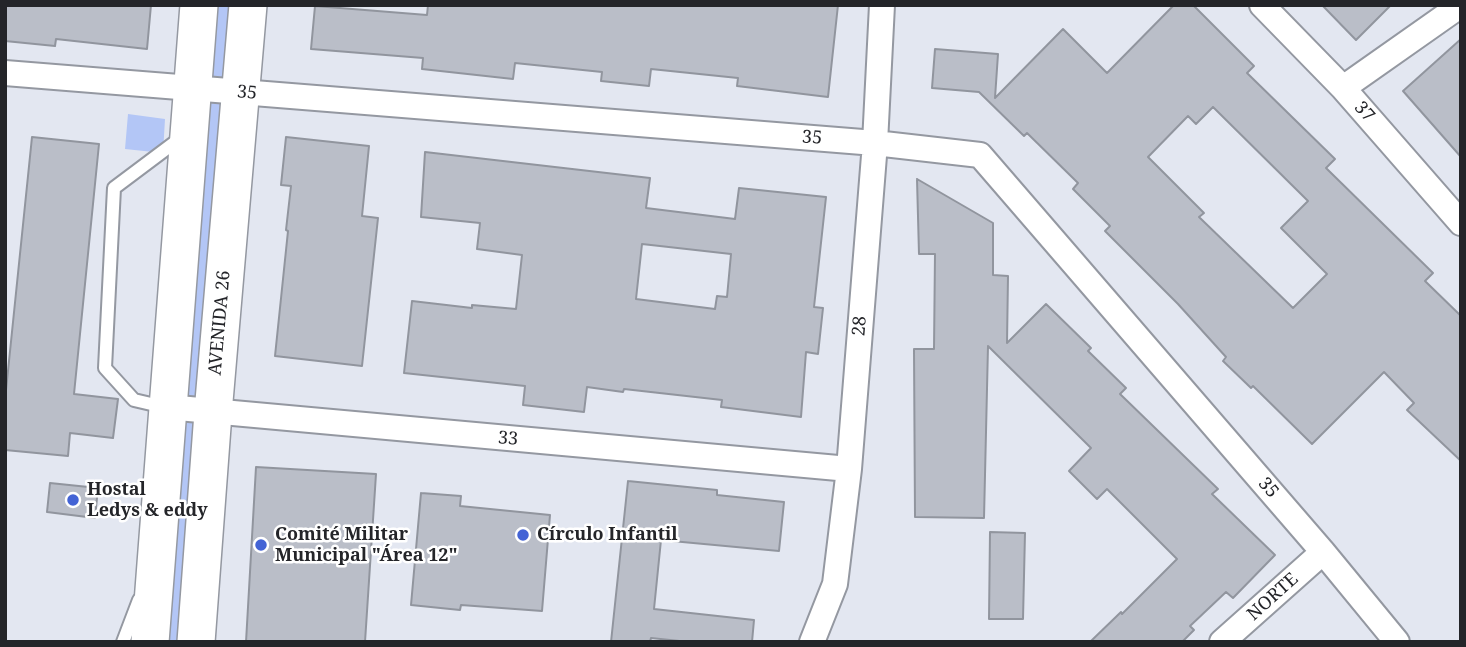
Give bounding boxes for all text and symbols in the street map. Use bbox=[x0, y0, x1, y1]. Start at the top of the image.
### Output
street label: 35 bbox=[236, 81, 258, 105]
street label: 37 bbox=[1349, 97, 1379, 127]
street label: 35 bbox=[801, 127, 823, 149]
street label: AVENIDA 26 bbox=[205, 270, 235, 376]
street label: 28 bbox=[848, 315, 872, 337]
street label: 33 bbox=[497, 427, 519, 451]
street label: 35 bbox=[1253, 473, 1283, 503]
place label: Hostal Ledys & eddy bbox=[87, 479, 208, 522]
marker: Hostal Ledys & eddy bbox=[65, 492, 81, 508]
place label: Comité Militar Municipal "Área 12" bbox=[275, 524, 458, 566]
place label: Círculo Infantil bbox=[537, 524, 678, 546]
marker: Círculo Infantil bbox=[515, 527, 531, 543]
marker: Comité Militar Municipal "Área 12" bbox=[253, 537, 269, 553]
street label: NORTE bbox=[1243, 569, 1303, 625]

